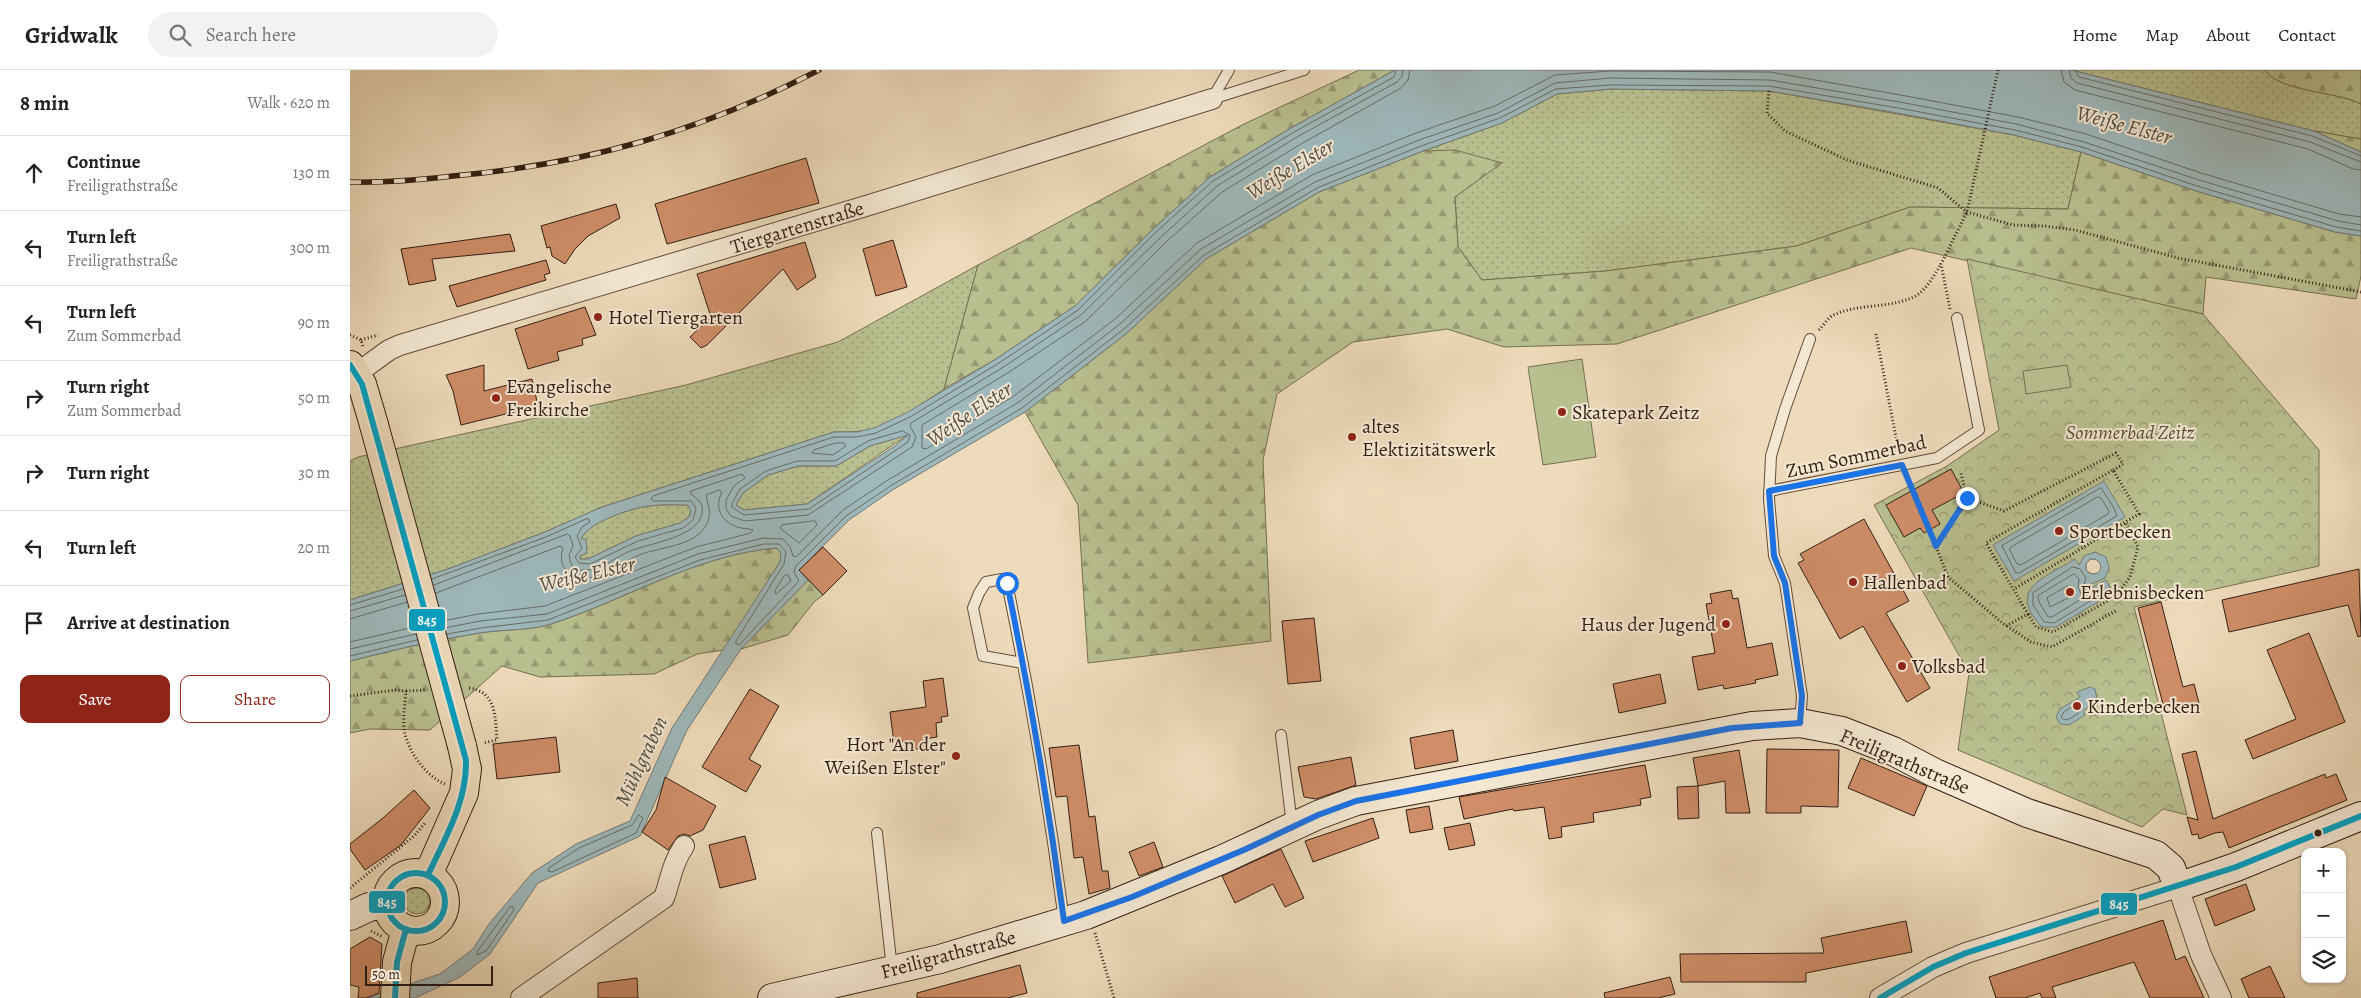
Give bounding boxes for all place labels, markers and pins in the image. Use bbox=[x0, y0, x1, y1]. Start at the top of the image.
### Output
place label: Hotel Tiergarten bbox=[608, 304, 743, 331]
marker: Hotel Tiergarten bbox=[592, 311, 604, 323]
place label: Evangelische Freikirche bbox=[506, 373, 612, 423]
marker: Evangelische Freikirche bbox=[490, 392, 502, 404]
place label: Skatepark Zeitz bbox=[1572, 399, 1700, 426]
marker: Skatepark Zeitz bbox=[1556, 406, 1568, 418]
place label: altes Elektizitätswerk bbox=[1362, 413, 1496, 463]
marker: altes Elektizitätswerk bbox=[1346, 431, 1358, 443]
place label: Sportbecken bbox=[2069, 518, 2171, 545]
marker: Sportbecken bbox=[2053, 525, 2065, 537]
place label: Hallenbad bbox=[1863, 569, 1947, 596]
marker: Hallenbad bbox=[1847, 576, 1859, 588]
place label: Erlebnisbecken bbox=[2080, 579, 2205, 606]
marker: Erlebnisbecken bbox=[2064, 586, 2076, 598]
place label: Haus der Jugend bbox=[1580, 611, 1716, 638]
marker: Haus der Jugend bbox=[1720, 618, 1732, 630]
place label: Volksbad bbox=[1911, 653, 1986, 680]
marker: Volksbad bbox=[1896, 660, 1908, 672]
place label: Kinderbecken bbox=[2087, 693, 2201, 720]
marker: Kinderbecken bbox=[2071, 700, 2083, 712]
place label: Hort "An der Weißen Elster" bbox=[824, 731, 946, 781]
marker: Hort "An der Weißen Elster" bbox=[950, 750, 962, 762]
unlabelled marker bbox=[2313, 828, 2323, 838]

